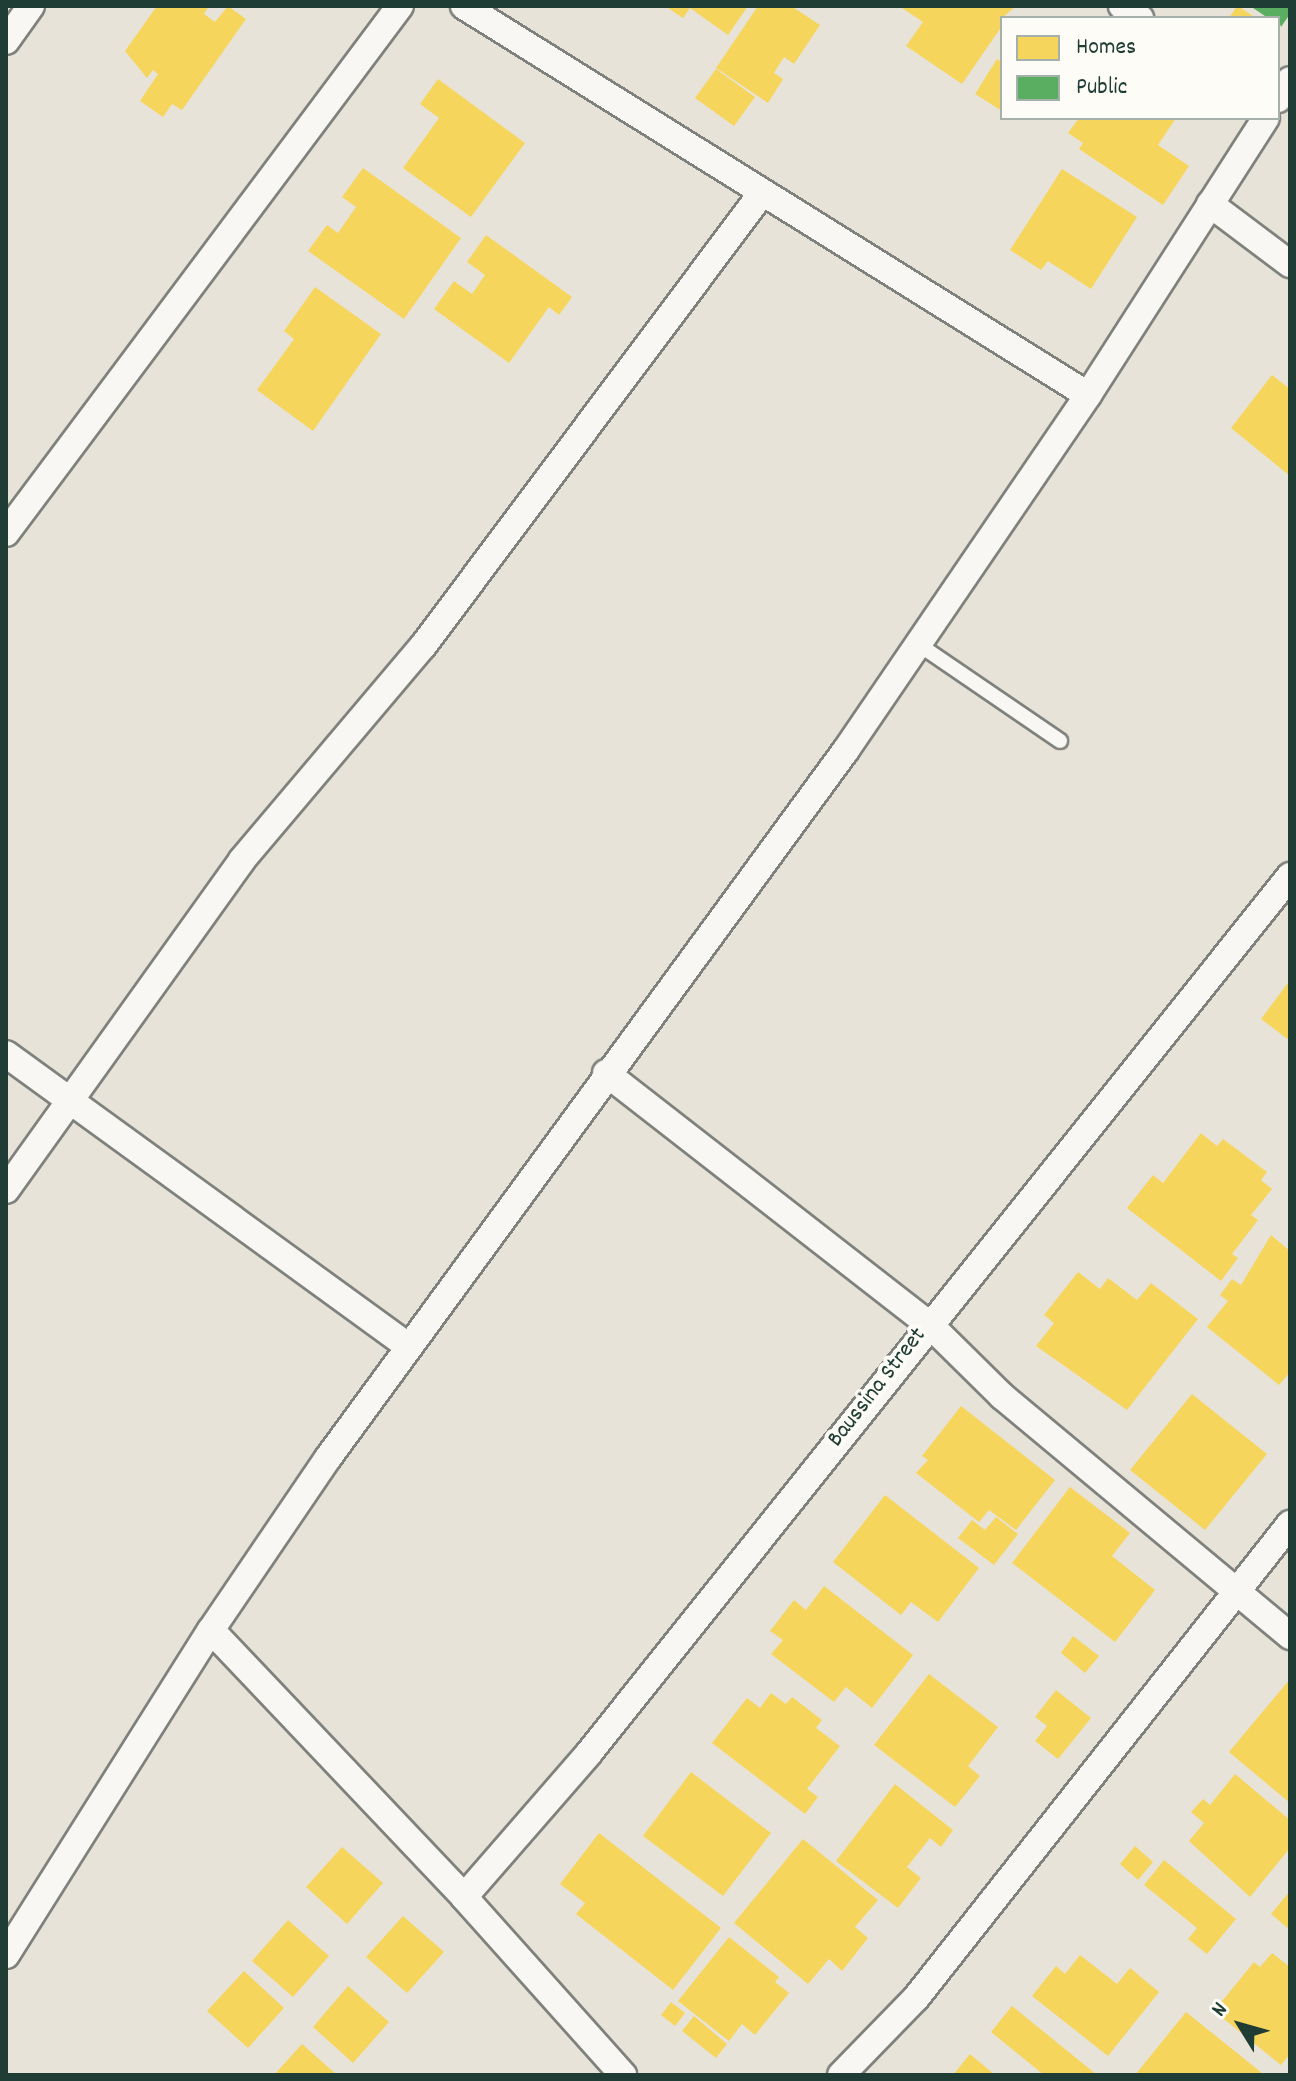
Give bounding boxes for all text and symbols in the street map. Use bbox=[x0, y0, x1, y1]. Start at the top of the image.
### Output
legend bbox=[1000, 16, 1280, 120]
text: Homes bbox=[1076, 31, 1136, 65]
text: Public bbox=[1076, 71, 1127, 105]
street label: Baussina Street bbox=[822, 1323, 934, 1453]
north arrow bbox=[1200, 1985, 1280, 2065]
text: N bbox=[1205, 1997, 1236, 2024]

